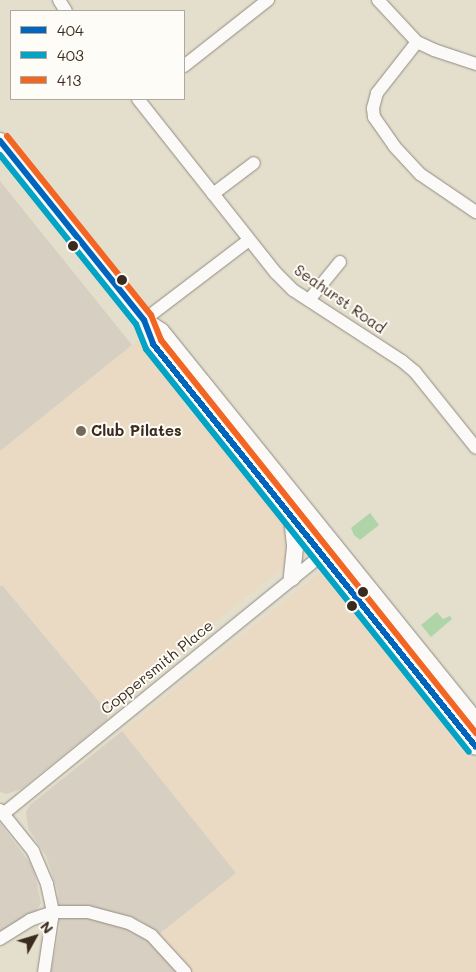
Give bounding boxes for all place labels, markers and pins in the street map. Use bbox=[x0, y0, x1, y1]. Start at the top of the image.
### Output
unlabelled marker bbox=[68, 241, 78, 251]
unlabelled marker bbox=[117, 275, 127, 285]
place label: Club Pilates bbox=[91, 422, 181, 440]
marker: Club Pilates bbox=[75, 425, 87, 437]
unlabelled marker bbox=[358, 587, 368, 597]
unlabelled marker bbox=[347, 601, 357, 611]

